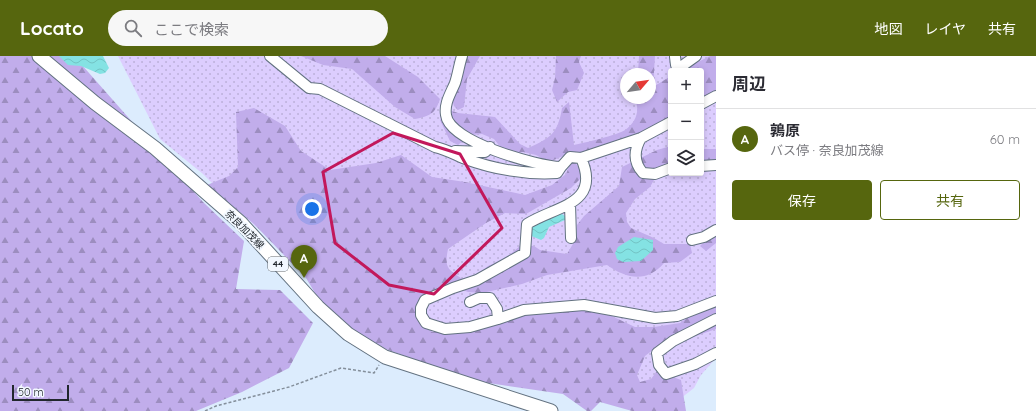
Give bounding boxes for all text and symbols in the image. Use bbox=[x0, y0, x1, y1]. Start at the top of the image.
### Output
search box bbox=[108, 10, 388, 46]
text: Locato bbox=[20, 16, 84, 40]
icon: search bbox=[122, 17, 144, 39]
text: ここで検索 bbox=[154, 20, 229, 39]
text: 地図 bbox=[874, 20, 902, 38]
text: レイヤ bbox=[924, 20, 966, 38]
text: 共有 bbox=[988, 20, 1016, 38]
north arrow bbox=[620, 68, 656, 104]
map controls bbox=[668, 68, 704, 176]
button: + bbox=[668, 68, 704, 104]
text: 周辺 bbox=[732, 73, 766, 94]
button: − bbox=[668, 104, 704, 140]
text: 鶉原 bbox=[770, 121, 800, 140]
text: A bbox=[741, 131, 749, 147]
text: 60 m bbox=[990, 131, 1020, 147]
button: layers bbox=[668, 140, 704, 176]
text: バス停 · 奈良加茂線 bbox=[770, 142, 884, 158]
button: 保存 bbox=[732, 180, 872, 220]
button: 共有 bbox=[880, 180, 1020, 220]
your location bbox=[302, 199, 322, 219]
street label: 奈良加茂線 bbox=[222, 207, 267, 252]
pin: A bbox=[291, 245, 317, 278]
road number: 44 bbox=[268, 257, 288, 271]
scale bar bbox=[12, 383, 69, 402]
text: 50 m bbox=[18, 385, 44, 399]

